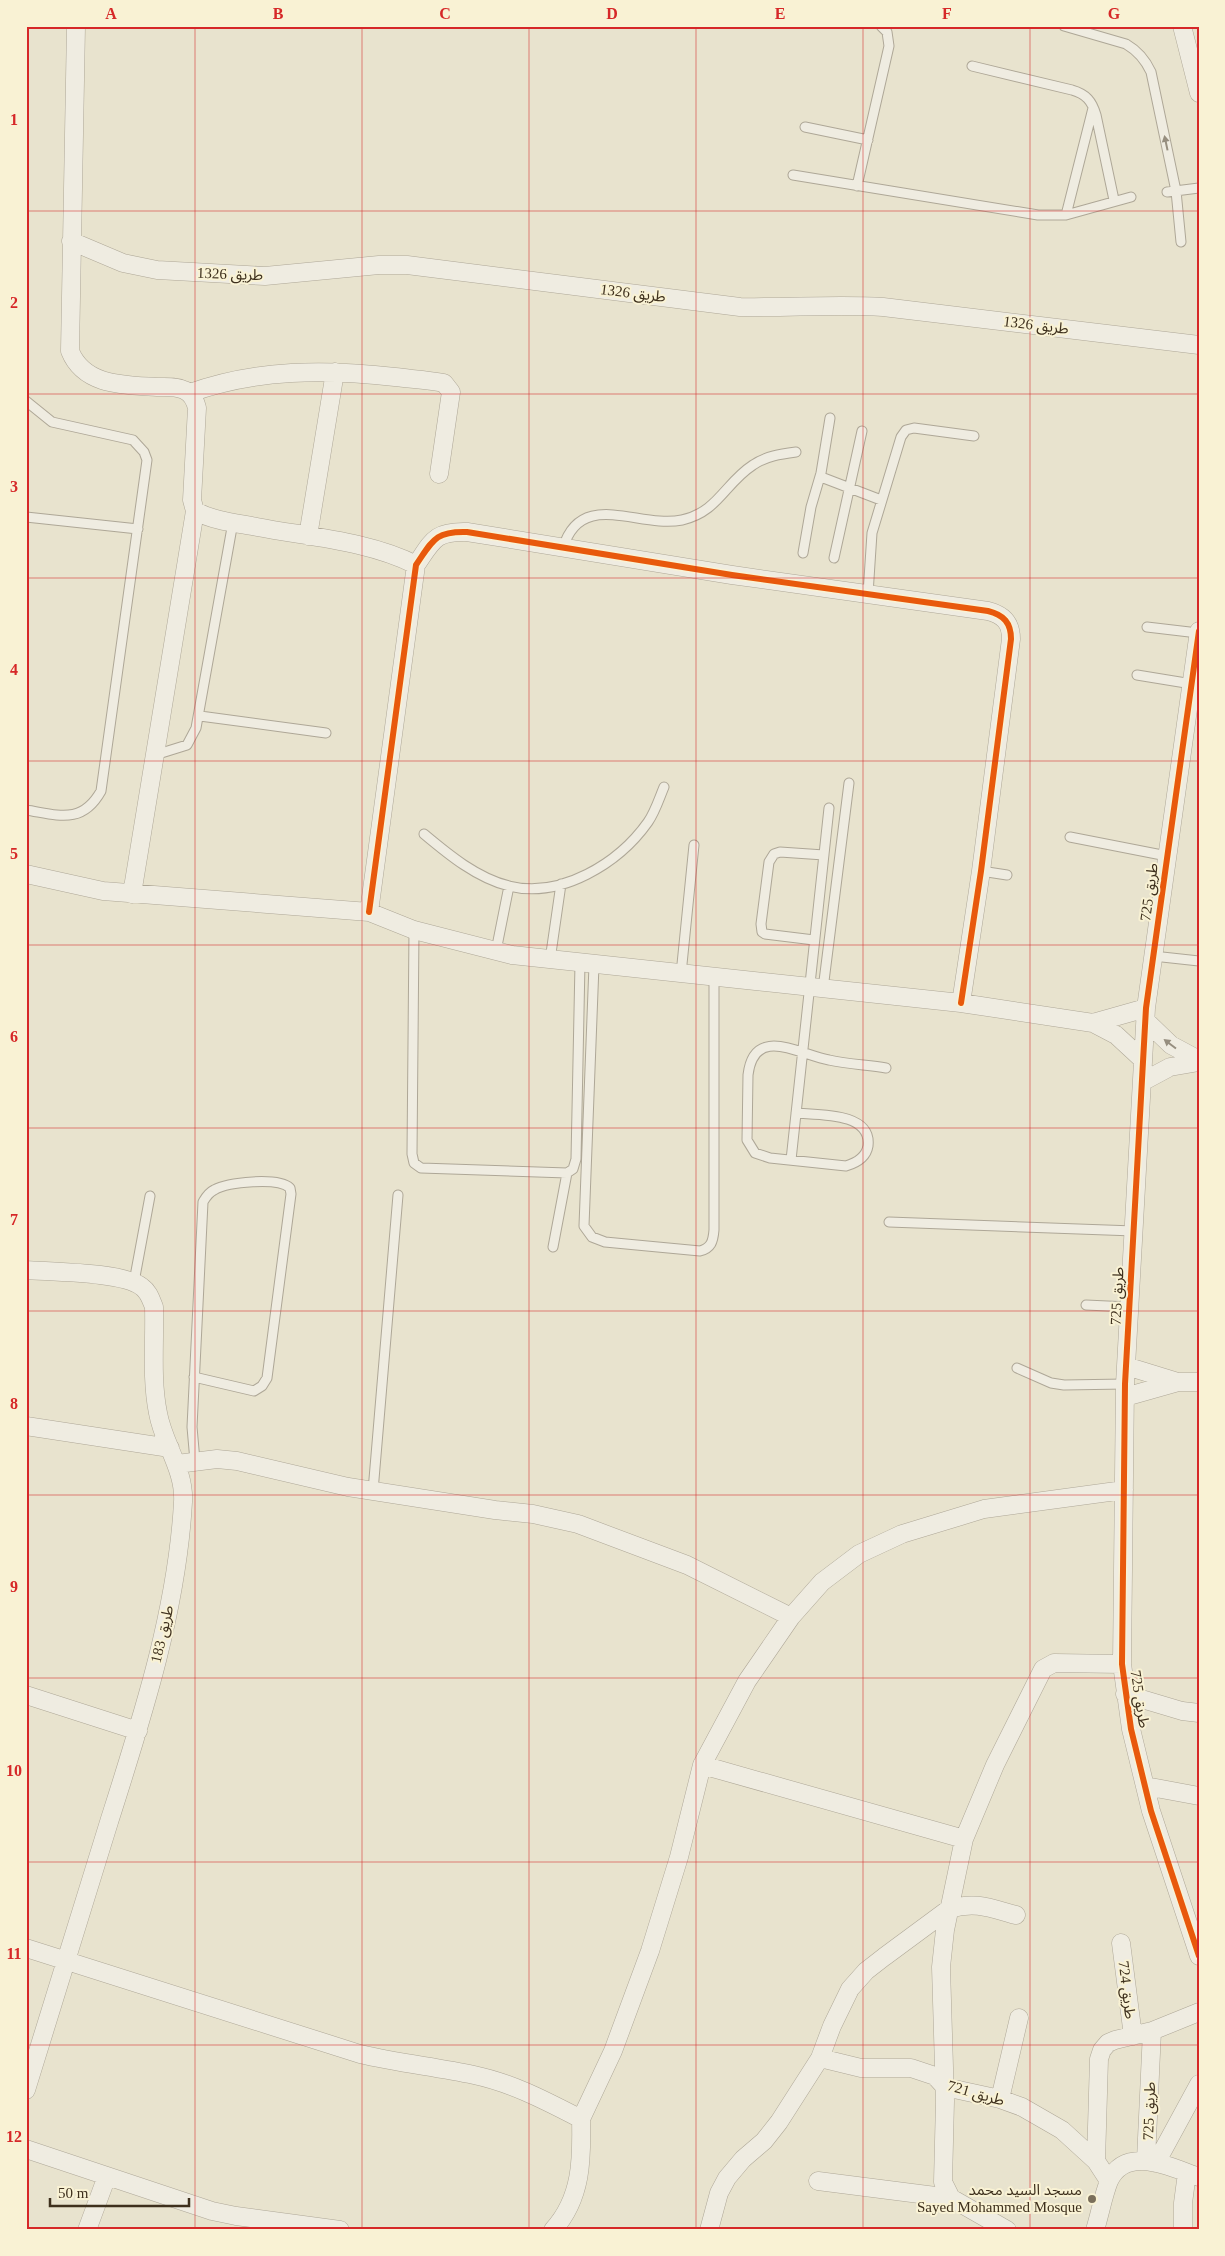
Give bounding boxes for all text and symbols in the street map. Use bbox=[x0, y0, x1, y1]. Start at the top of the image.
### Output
text: A bbox=[105, 5, 117, 22]
text: B bbox=[273, 5, 284, 22]
text: C bbox=[439, 5, 451, 22]
text: D bbox=[606, 5, 618, 22]
text: E bbox=[775, 5, 785, 22]
text: F bbox=[942, 5, 952, 22]
text: G bbox=[1108, 5, 1121, 22]
text: 1 bbox=[10, 111, 18, 128]
one-way arrow bbox=[1161, 135, 1169, 151]
street label: طريق 1326 bbox=[197, 265, 263, 285]
street label: طريق 1326 bbox=[599, 281, 667, 307]
text: 2 bbox=[10, 294, 18, 311]
street label: طريق 1326 bbox=[1002, 313, 1070, 339]
text: 3 bbox=[10, 478, 18, 495]
text: 4 bbox=[10, 661, 18, 678]
text: 5 bbox=[10, 845, 18, 862]
street label: طريق 725 bbox=[1137, 862, 1163, 922]
text: 6 bbox=[10, 1028, 18, 1045]
one-way arrow bbox=[1164, 1038, 1177, 1049]
text: 7 bbox=[10, 1211, 18, 1228]
street label: طريق 725 bbox=[1107, 1266, 1129, 1326]
text: 8 bbox=[10, 1395, 18, 1412]
text: 9 bbox=[10, 1578, 18, 1595]
street label: طريق 183 bbox=[148, 1604, 178, 1665]
street label: طريق 725 bbox=[1126, 1669, 1152, 1729]
text: 10 bbox=[6, 1762, 22, 1779]
text: 11 bbox=[6, 1945, 22, 1962]
street label: طريق 724 bbox=[1114, 1960, 1139, 2020]
street label: طريق 721 bbox=[945, 2077, 1006, 2111]
street label: طريق 725 bbox=[1140, 2081, 1160, 2141]
text: 12 bbox=[6, 2128, 22, 2145]
scale bar bbox=[50, 2176, 189, 2208]
place label: مسجد السيد محمد Sayed Mohammed Mosque bbox=[917, 2182, 1082, 2215]
text: 50 m bbox=[58, 2185, 89, 2201]
marker: مسجد السيد محمد Sayed Mohammed Mosque bbox=[1086, 2193, 1098, 2205]

